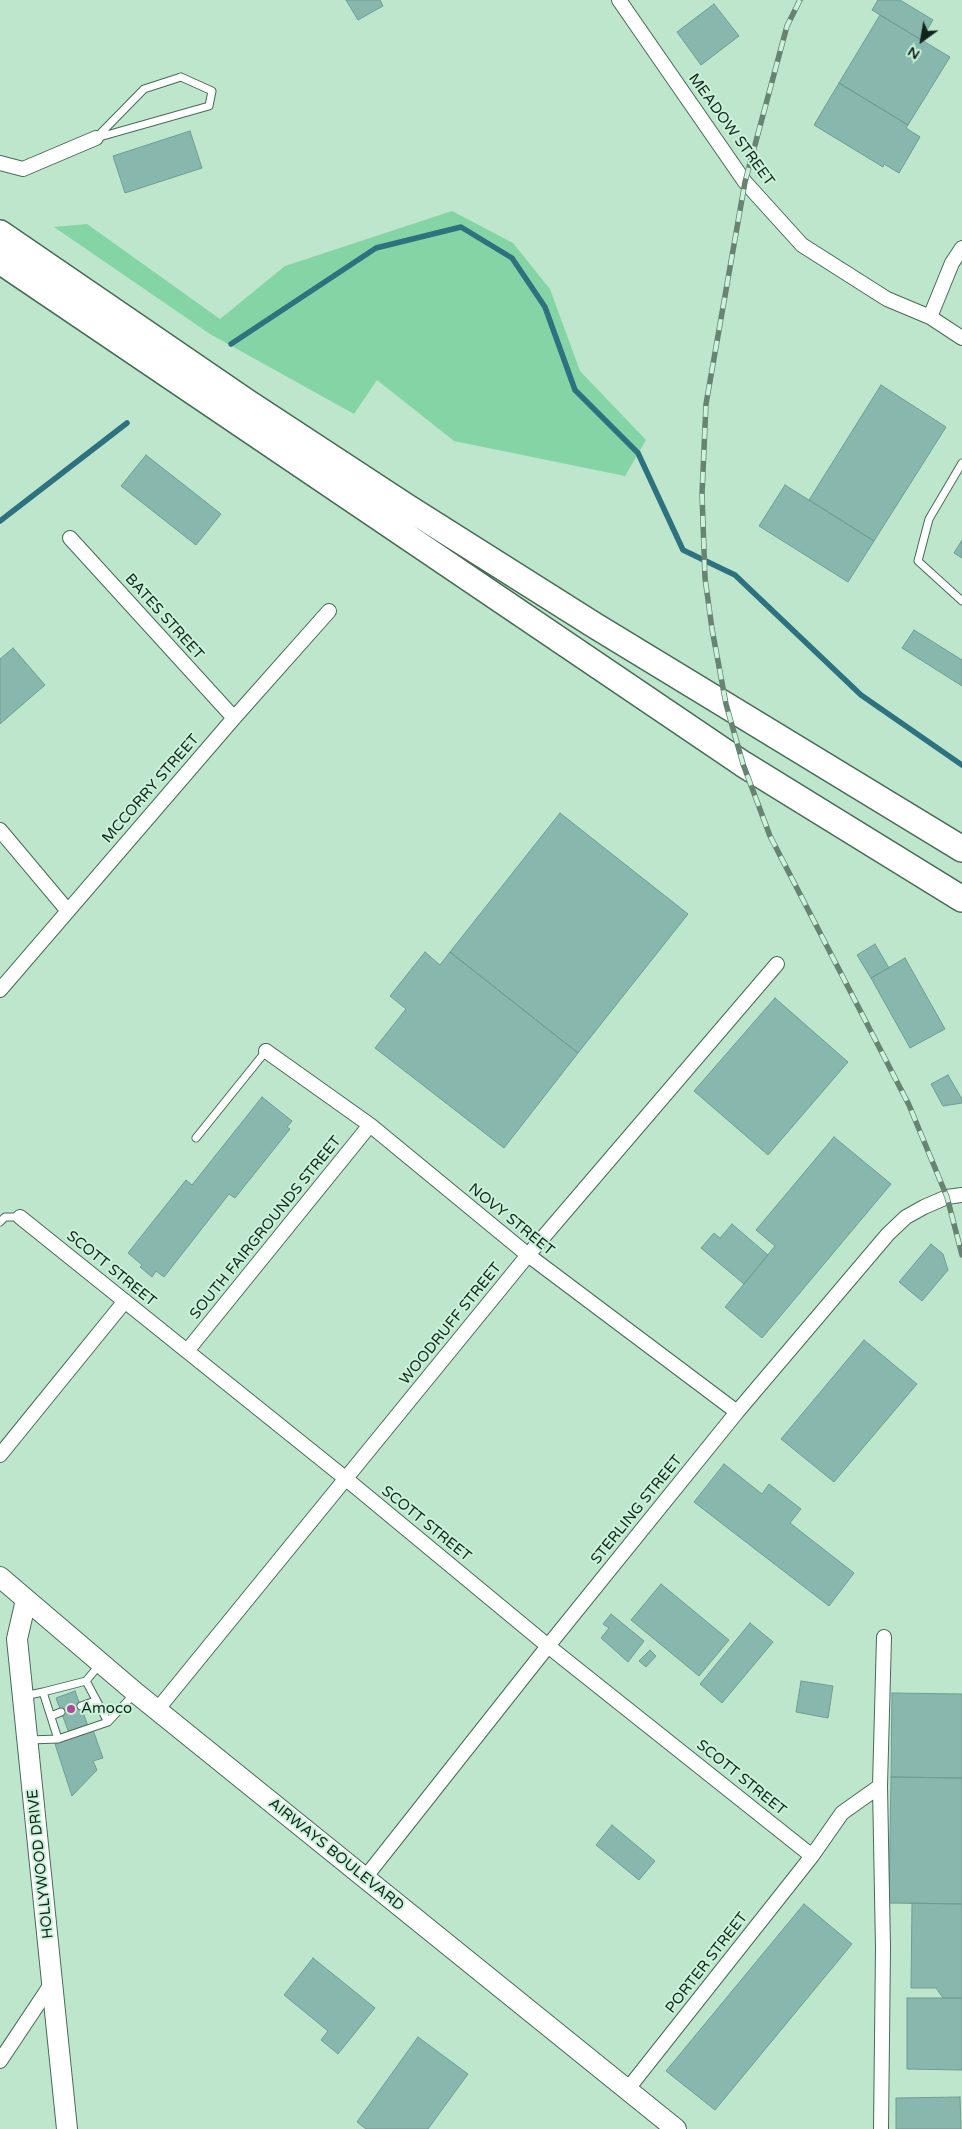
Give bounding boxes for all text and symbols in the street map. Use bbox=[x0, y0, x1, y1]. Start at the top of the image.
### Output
north arrow bbox=[897, 15, 947, 65]
text: N bbox=[905, 43, 923, 63]
street label: MEADOW STREET bbox=[684, 70, 778, 190]
street label: BATES STREET bbox=[121, 570, 207, 664]
street label: MCCORRY STREET bbox=[99, 731, 203, 847]
street label: SOUTH FAIRGROUNDS STREET bbox=[186, 1133, 346, 1323]
street label: NOVY STREET bbox=[465, 1180, 557, 1260]
street label: SCOTT STREET bbox=[63, 1227, 159, 1311]
street label: WOODRUFF STREET bbox=[396, 1259, 506, 1389]
street label: STERLING STREET bbox=[588, 1452, 686, 1568]
street label: SCOTT STREET bbox=[378, 1482, 474, 1566]
place label: Amoco bbox=[81, 1700, 132, 1718]
marker: Amoco bbox=[65, 1703, 77, 1715]
street label: SCOTT STREET bbox=[693, 1736, 789, 1820]
street label: HOLLYWOOD DRIVE bbox=[24, 1788, 58, 1940]
street label: AIRWAYS BOULEVARD bbox=[265, 1795, 407, 1915]
street label: PORTER STREET bbox=[662, 1909, 752, 2017]

